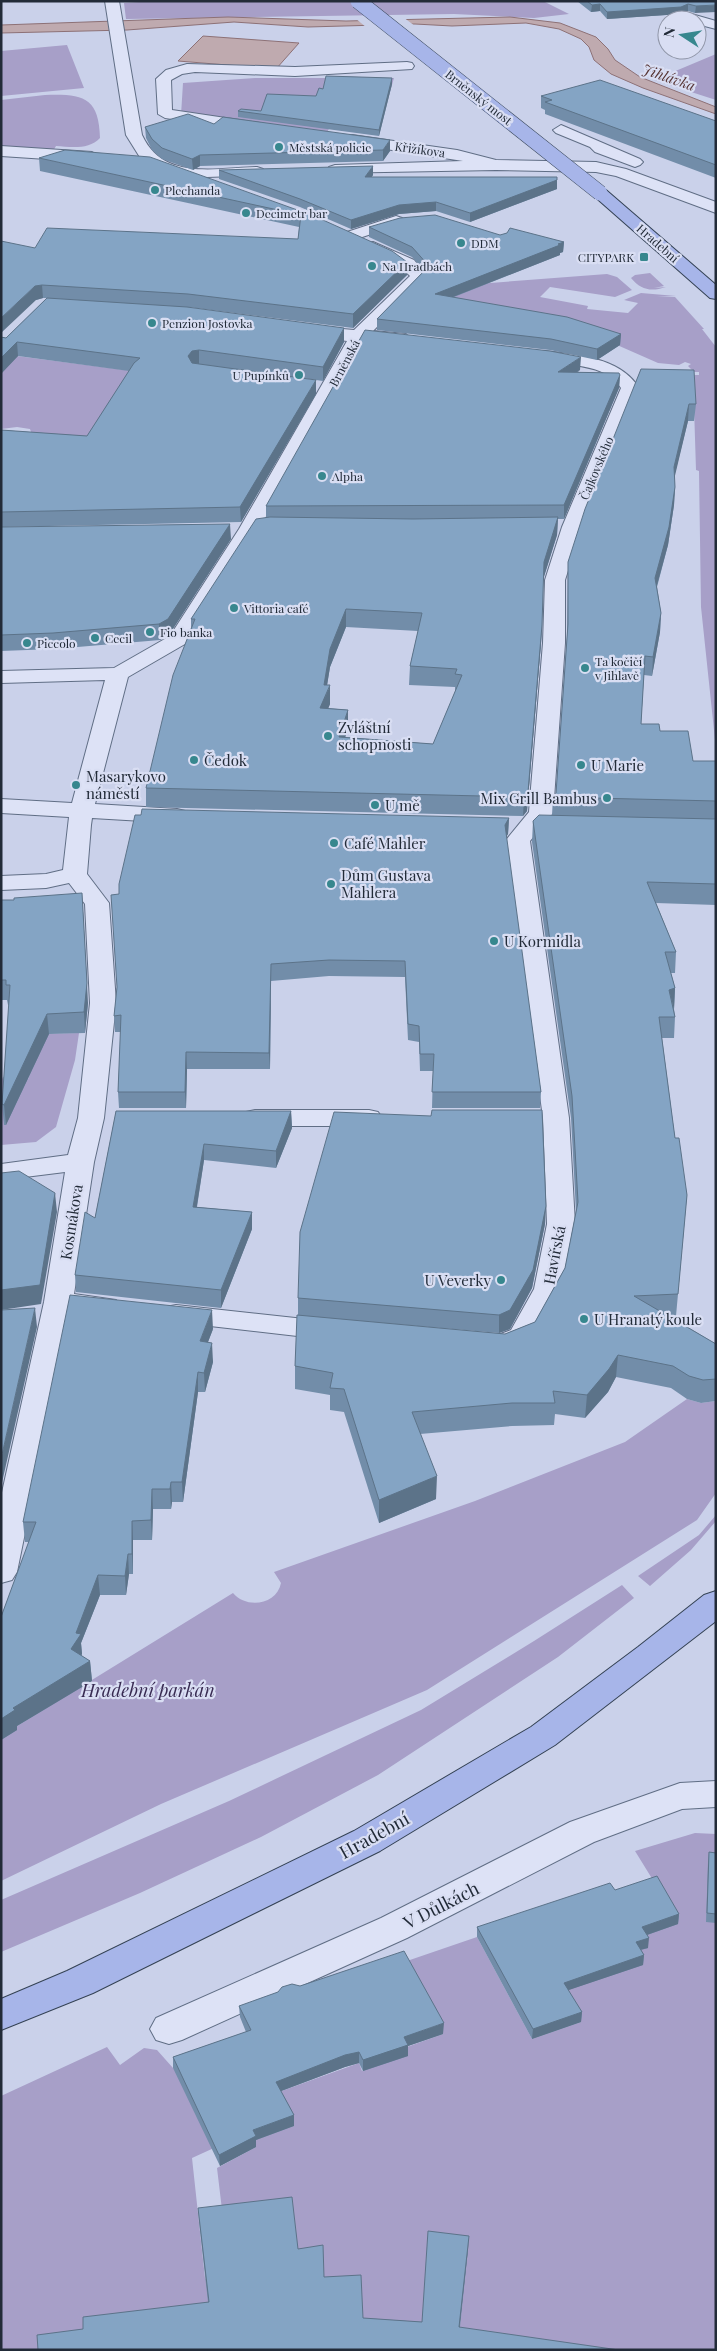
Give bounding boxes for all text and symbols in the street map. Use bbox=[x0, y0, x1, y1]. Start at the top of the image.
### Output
north arrow bbox=[657, 10, 707, 60]
text: N bbox=[658, 25, 679, 39]
water label: Jihlávka bbox=[640, 59, 698, 95]
street label: Brněnský most bbox=[442, 66, 516, 129]
street label: Křižíkova bbox=[394, 138, 446, 160]
place label: Městská policie bbox=[289, 139, 371, 155]
marker: Městská policie bbox=[273, 141, 285, 153]
place label: Plechanda bbox=[165, 182, 220, 198]
marker: Plechanda bbox=[149, 184, 161, 196]
place label: Decimetr bar bbox=[256, 205, 328, 221]
marker: Decimetr bar bbox=[240, 207, 252, 219]
street label: Hradební bbox=[634, 220, 683, 266]
place label: DDM bbox=[471, 235, 499, 251]
marker: DDM bbox=[455, 237, 467, 249]
place label: CITYPARK bbox=[578, 249, 634, 265]
marker: CITYPARK bbox=[638, 251, 650, 263]
place label: Na Hradbách bbox=[382, 258, 452, 274]
marker: Na Hradbách bbox=[366, 260, 378, 272]
place label: Penzion Jostovka bbox=[162, 315, 253, 331]
marker: Penzion Jostovka bbox=[146, 317, 158, 329]
street label: Brněnská bbox=[325, 337, 363, 389]
place label: U Pupínků bbox=[233, 367, 289, 383]
marker: U Pupínků bbox=[293, 369, 305, 381]
street label: Čajkovského bbox=[575, 434, 617, 502]
place label: Alpha bbox=[331, 468, 363, 484]
marker: Alpha bbox=[316, 470, 328, 482]
place label: Vittoria café bbox=[243, 600, 309, 616]
marker: Vittoria café bbox=[228, 602, 240, 614]
place label: Fio banka bbox=[160, 624, 212, 640]
marker: Fio banka bbox=[144, 626, 156, 638]
place label: Cecil bbox=[105, 630, 133, 646]
marker: Cecil bbox=[89, 632, 101, 644]
place label: Piccolo bbox=[37, 635, 76, 651]
marker: Piccolo bbox=[21, 637, 33, 649]
place label: Ta kočičí v Jihlavě bbox=[594, 653, 643, 683]
marker: Ta kočičí v Jihlavě bbox=[579, 662, 591, 674]
place label: Zvláštní schopnosti bbox=[338, 717, 412, 754]
marker: Zvláštní schopnosti bbox=[322, 730, 334, 742]
place label: Čedok bbox=[204, 750, 248, 770]
marker: Čedok bbox=[188, 754, 200, 766]
place label: U Marie bbox=[591, 755, 644, 775]
marker: U Marie bbox=[575, 759, 587, 771]
place label: Masarykovo náměstí bbox=[86, 766, 166, 803]
marker: Masarykovo náměstí bbox=[70, 779, 82, 791]
place label: Mix Grill Bambus bbox=[480, 788, 597, 808]
marker: Mix Grill Bambus bbox=[601, 792, 613, 804]
place label: U mě bbox=[385, 795, 420, 815]
marker: U mě bbox=[369, 799, 381, 811]
place label: Café Mahler bbox=[344, 833, 426, 853]
marker: Café Mahler bbox=[328, 837, 340, 849]
place label: Dům Gustava Mahlera bbox=[341, 865, 432, 902]
marker: Dům Gustava Mahlera bbox=[325, 878, 337, 890]
place label: U Kormidla bbox=[504, 931, 581, 951]
marker: U Kormidla bbox=[488, 935, 500, 947]
street label: Kosmákova bbox=[55, 1182, 87, 1261]
street label: Havířská bbox=[539, 1223, 570, 1286]
place label: U Veverky bbox=[424, 1270, 491, 1290]
marker: U Veverky bbox=[495, 1274, 507, 1286]
place label: U Hranatý koule bbox=[594, 1309, 702, 1329]
marker: U Hranatý koule bbox=[578, 1313, 590, 1325]
park label: Hradební parkán bbox=[80, 1678, 215, 1702]
street label: Hradební bbox=[335, 1806, 413, 1864]
street label: V Důlkách bbox=[398, 1876, 483, 1935]

